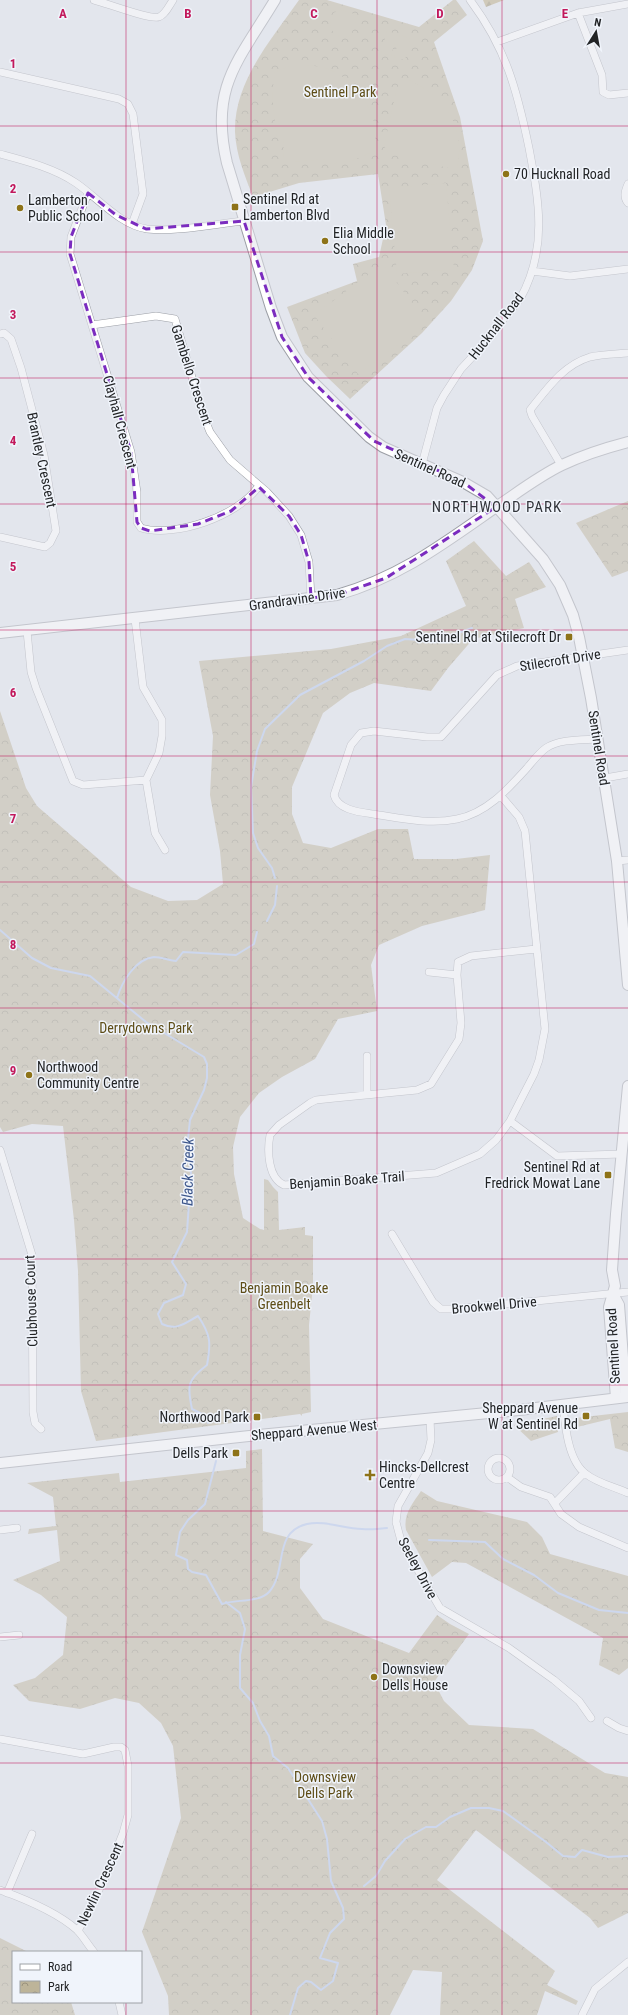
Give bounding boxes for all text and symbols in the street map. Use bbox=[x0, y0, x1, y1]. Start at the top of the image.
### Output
text: A bbox=[59, 6, 67, 21]
text: B bbox=[184, 6, 192, 21]
text: C bbox=[310, 6, 318, 21]
text: D bbox=[436, 6, 444, 21]
text: E bbox=[562, 6, 569, 21]
north arrow bbox=[576, 12, 616, 52]
text: N bbox=[593, 16, 603, 30]
text: 1 bbox=[10, 56, 16, 71]
park label: Sentinel Park bbox=[304, 84, 377, 100]
place label: 70 Hucknall Road bbox=[514, 166, 611, 182]
marker: 70 Hucknall Road bbox=[501, 169, 511, 179]
text: 2 bbox=[10, 181, 17, 196]
place label: Sentinel Rd at Lamberton Blvd bbox=[243, 191, 330, 223]
place label: Lamberton Public School bbox=[28, 192, 103, 224]
marker: Sentinel Rd at Lamberton Blvd bbox=[230, 202, 240, 212]
marker: Lamberton Public School bbox=[15, 203, 25, 213]
place label: Elia Middle School bbox=[333, 225, 394, 257]
marker: Elia Middle School bbox=[320, 236, 330, 246]
street label: Hucknall Road bbox=[465, 290, 527, 362]
text: 3 bbox=[10, 307, 16, 322]
street label: Gambello Crescent bbox=[168, 323, 216, 427]
street label: Clayhall Crescent bbox=[100, 374, 140, 470]
street label: Brantley Crescent bbox=[24, 411, 60, 509]
text: 4 bbox=[10, 433, 17, 448]
street label: Sentinel Road bbox=[392, 445, 468, 491]
district label: NORTHWOOD PARK bbox=[432, 498, 562, 516]
text: 5 bbox=[10, 559, 17, 574]
street label: Grandravine Drive bbox=[248, 584, 347, 614]
place label: Sentinel Rd at Stilecroft Dr bbox=[416, 629, 561, 645]
marker: Sentinel Rd at Stilecroft Dr bbox=[564, 632, 574, 642]
street label: Stilecroft Drive bbox=[518, 646, 602, 674]
text: 6 bbox=[10, 685, 17, 700]
street label: Sentinel Road bbox=[585, 709, 613, 787]
text: 7 bbox=[10, 811, 17, 826]
text: 8 bbox=[10, 937, 16, 952]
park label: Derrydowns Park bbox=[99, 1020, 193, 1036]
place label: Northwood Community Centre bbox=[37, 1059, 140, 1091]
text: 9 bbox=[10, 1063, 16, 1078]
marker: Northwood Community Centre bbox=[24, 1070, 34, 1080]
water label: Black Creek bbox=[178, 1138, 198, 1206]
place label: Sentinel Rd at Fredrick Mowat Lane bbox=[485, 1159, 600, 1191]
street label: Benjamin Boake Trail bbox=[289, 1168, 405, 1192]
marker: Sentinel Rd at Fredrick Mowat Lane bbox=[603, 1170, 613, 1180]
street label: Clubhouse Court bbox=[21, 1255, 41, 1347]
park label: Benjamin Boake Greenbelt bbox=[240, 1280, 329, 1312]
street label: Brookwell Drive bbox=[451, 1293, 538, 1317]
street label: Sentinel Road bbox=[603, 1308, 623, 1384]
place label: Sheppard Avenue W at Sentinel Rd bbox=[482, 1400, 578, 1432]
place label: Northwood Park bbox=[160, 1409, 250, 1425]
marker: Sheppard Avenue W at Sentinel Rd bbox=[581, 1411, 591, 1421]
marker: Northwood Park bbox=[252, 1412, 262, 1422]
street label: Sheppard Avenue West bbox=[250, 1417, 378, 1443]
place label: Dells Park bbox=[172, 1445, 229, 1461]
marker: Dells Park bbox=[231, 1448, 241, 1458]
place label: Hincks-Dellcrest Centre bbox=[379, 1459, 469, 1491]
marker: Hincks-Dellcrest Centre bbox=[364, 1469, 376, 1481]
street label: Seeley Drive bbox=[395, 1535, 441, 1602]
place label: Downsview Dells House bbox=[382, 1661, 448, 1693]
marker: Downsview Dells House bbox=[369, 1672, 379, 1682]
park label: Downsview Dells Park bbox=[294, 1769, 356, 1801]
street label: Newlin Crescent bbox=[74, 1840, 126, 1928]
legend bbox=[12, 1951, 142, 2003]
text: Road bbox=[48, 1960, 72, 1974]
text: Park bbox=[48, 1980, 70, 1994]

